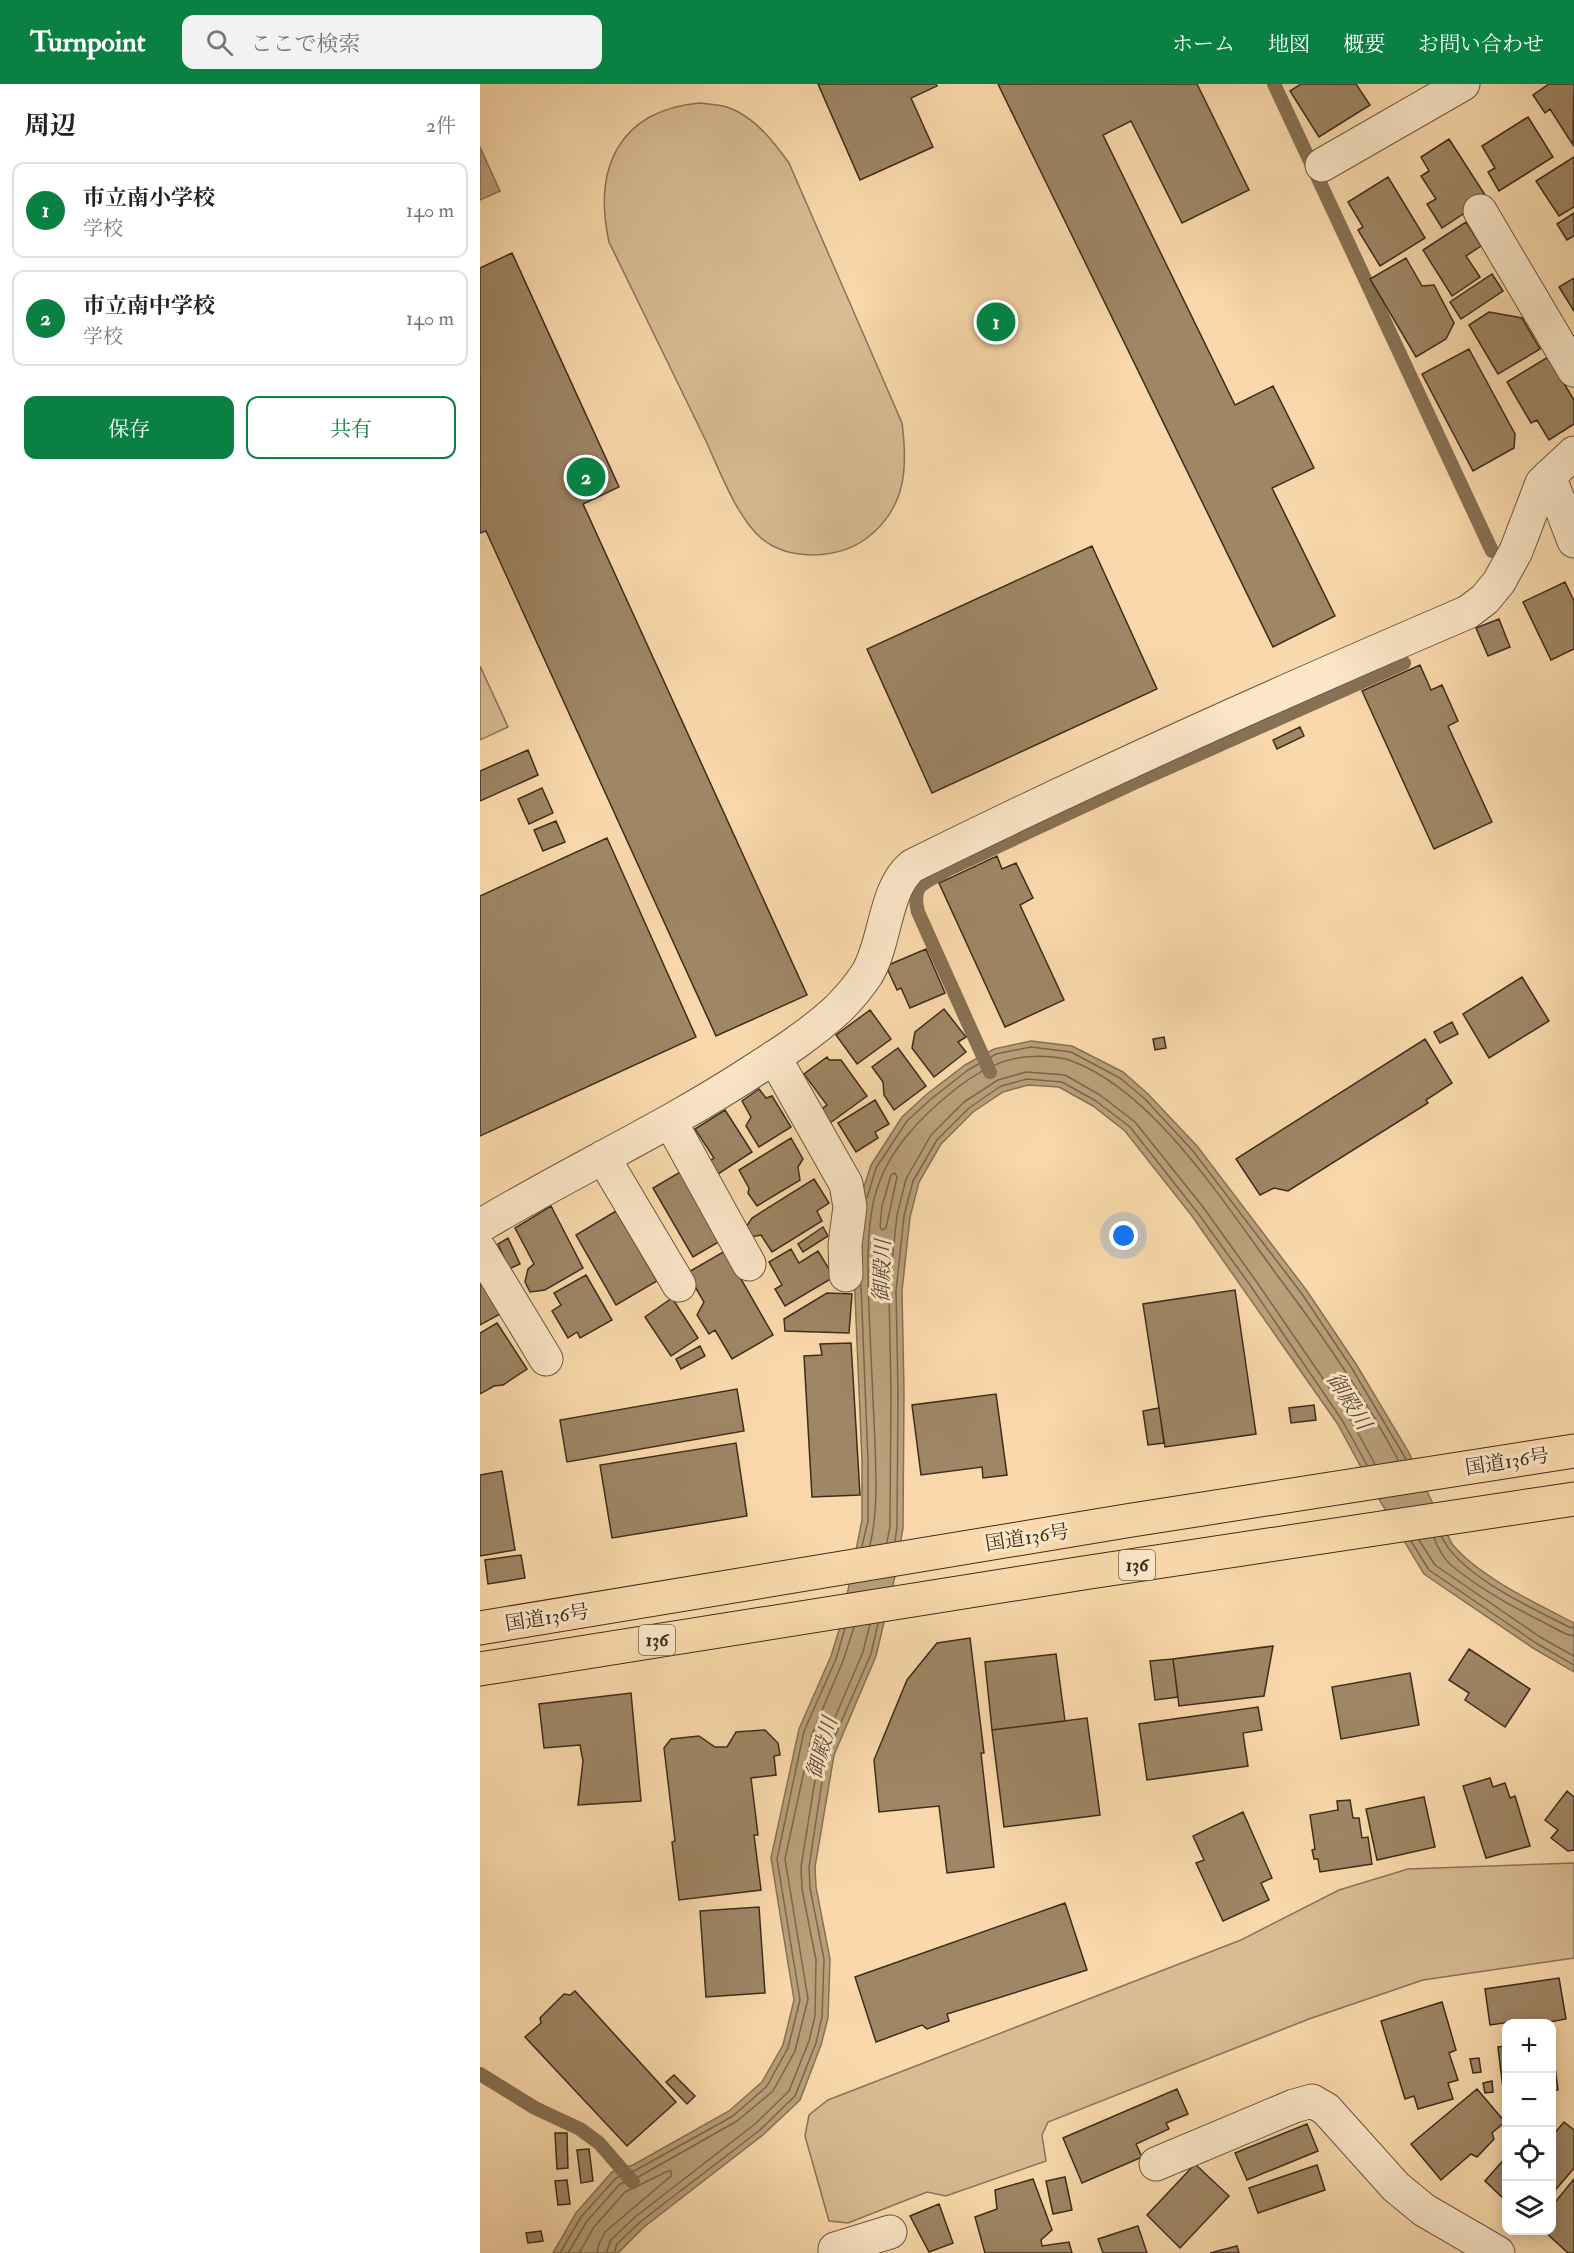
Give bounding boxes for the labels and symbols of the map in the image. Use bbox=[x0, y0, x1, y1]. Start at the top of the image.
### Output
pin: 1 bbox=[976, 300, 1016, 344]
pin: 2 bbox=[566, 454, 606, 500]
your location bbox=[1109, 1221, 1138, 1250]
water label: 御殿川 bbox=[868, 1237, 897, 1303]
water label: 御殿川 bbox=[1320, 1367, 1378, 1437]
street label: 国道136号 bbox=[1463, 1443, 1551, 1480]
street label: 国道136号 bbox=[983, 1519, 1071, 1556]
road number: 136 bbox=[1119, 1550, 1155, 1580]
street label: 国道136号 bbox=[503, 1599, 591, 1636]
road number: 136 bbox=[639, 1625, 675, 1655]
water label: 御殿川 bbox=[801, 1712, 845, 1782]

